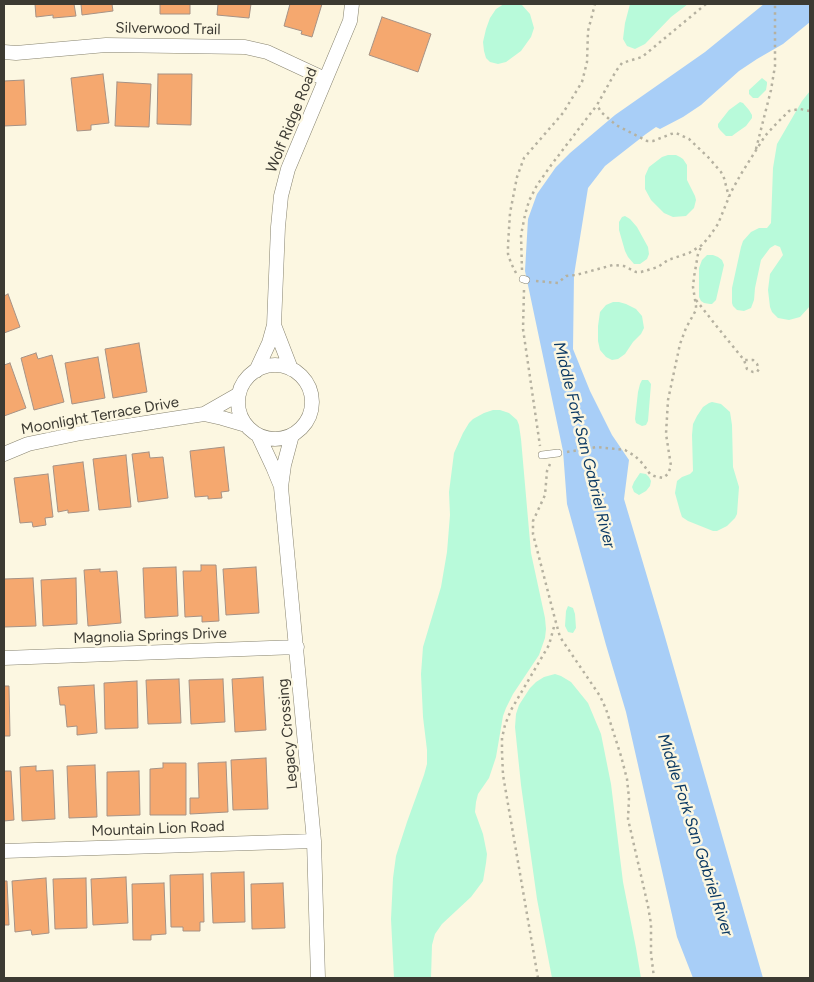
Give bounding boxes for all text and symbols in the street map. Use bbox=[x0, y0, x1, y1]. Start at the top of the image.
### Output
street label: Silverwood Trail bbox=[115, 19, 221, 39]
street label: Wolf Ridge Road bbox=[263, 65, 321, 175]
water label: Middle Fork San Gabriel River bbox=[549, 340, 619, 550]
street label: Moonlight Terrace Drive bbox=[20, 393, 180, 439]
street label: Magnolia Springs Drive bbox=[73, 624, 227, 648]
street label: Legacy Crossing bbox=[274, 678, 302, 790]
water label: Middle Fork San Gabriel River bbox=[653, 731, 737, 939]
street label: Mountain Lion Road bbox=[91, 818, 225, 840]

